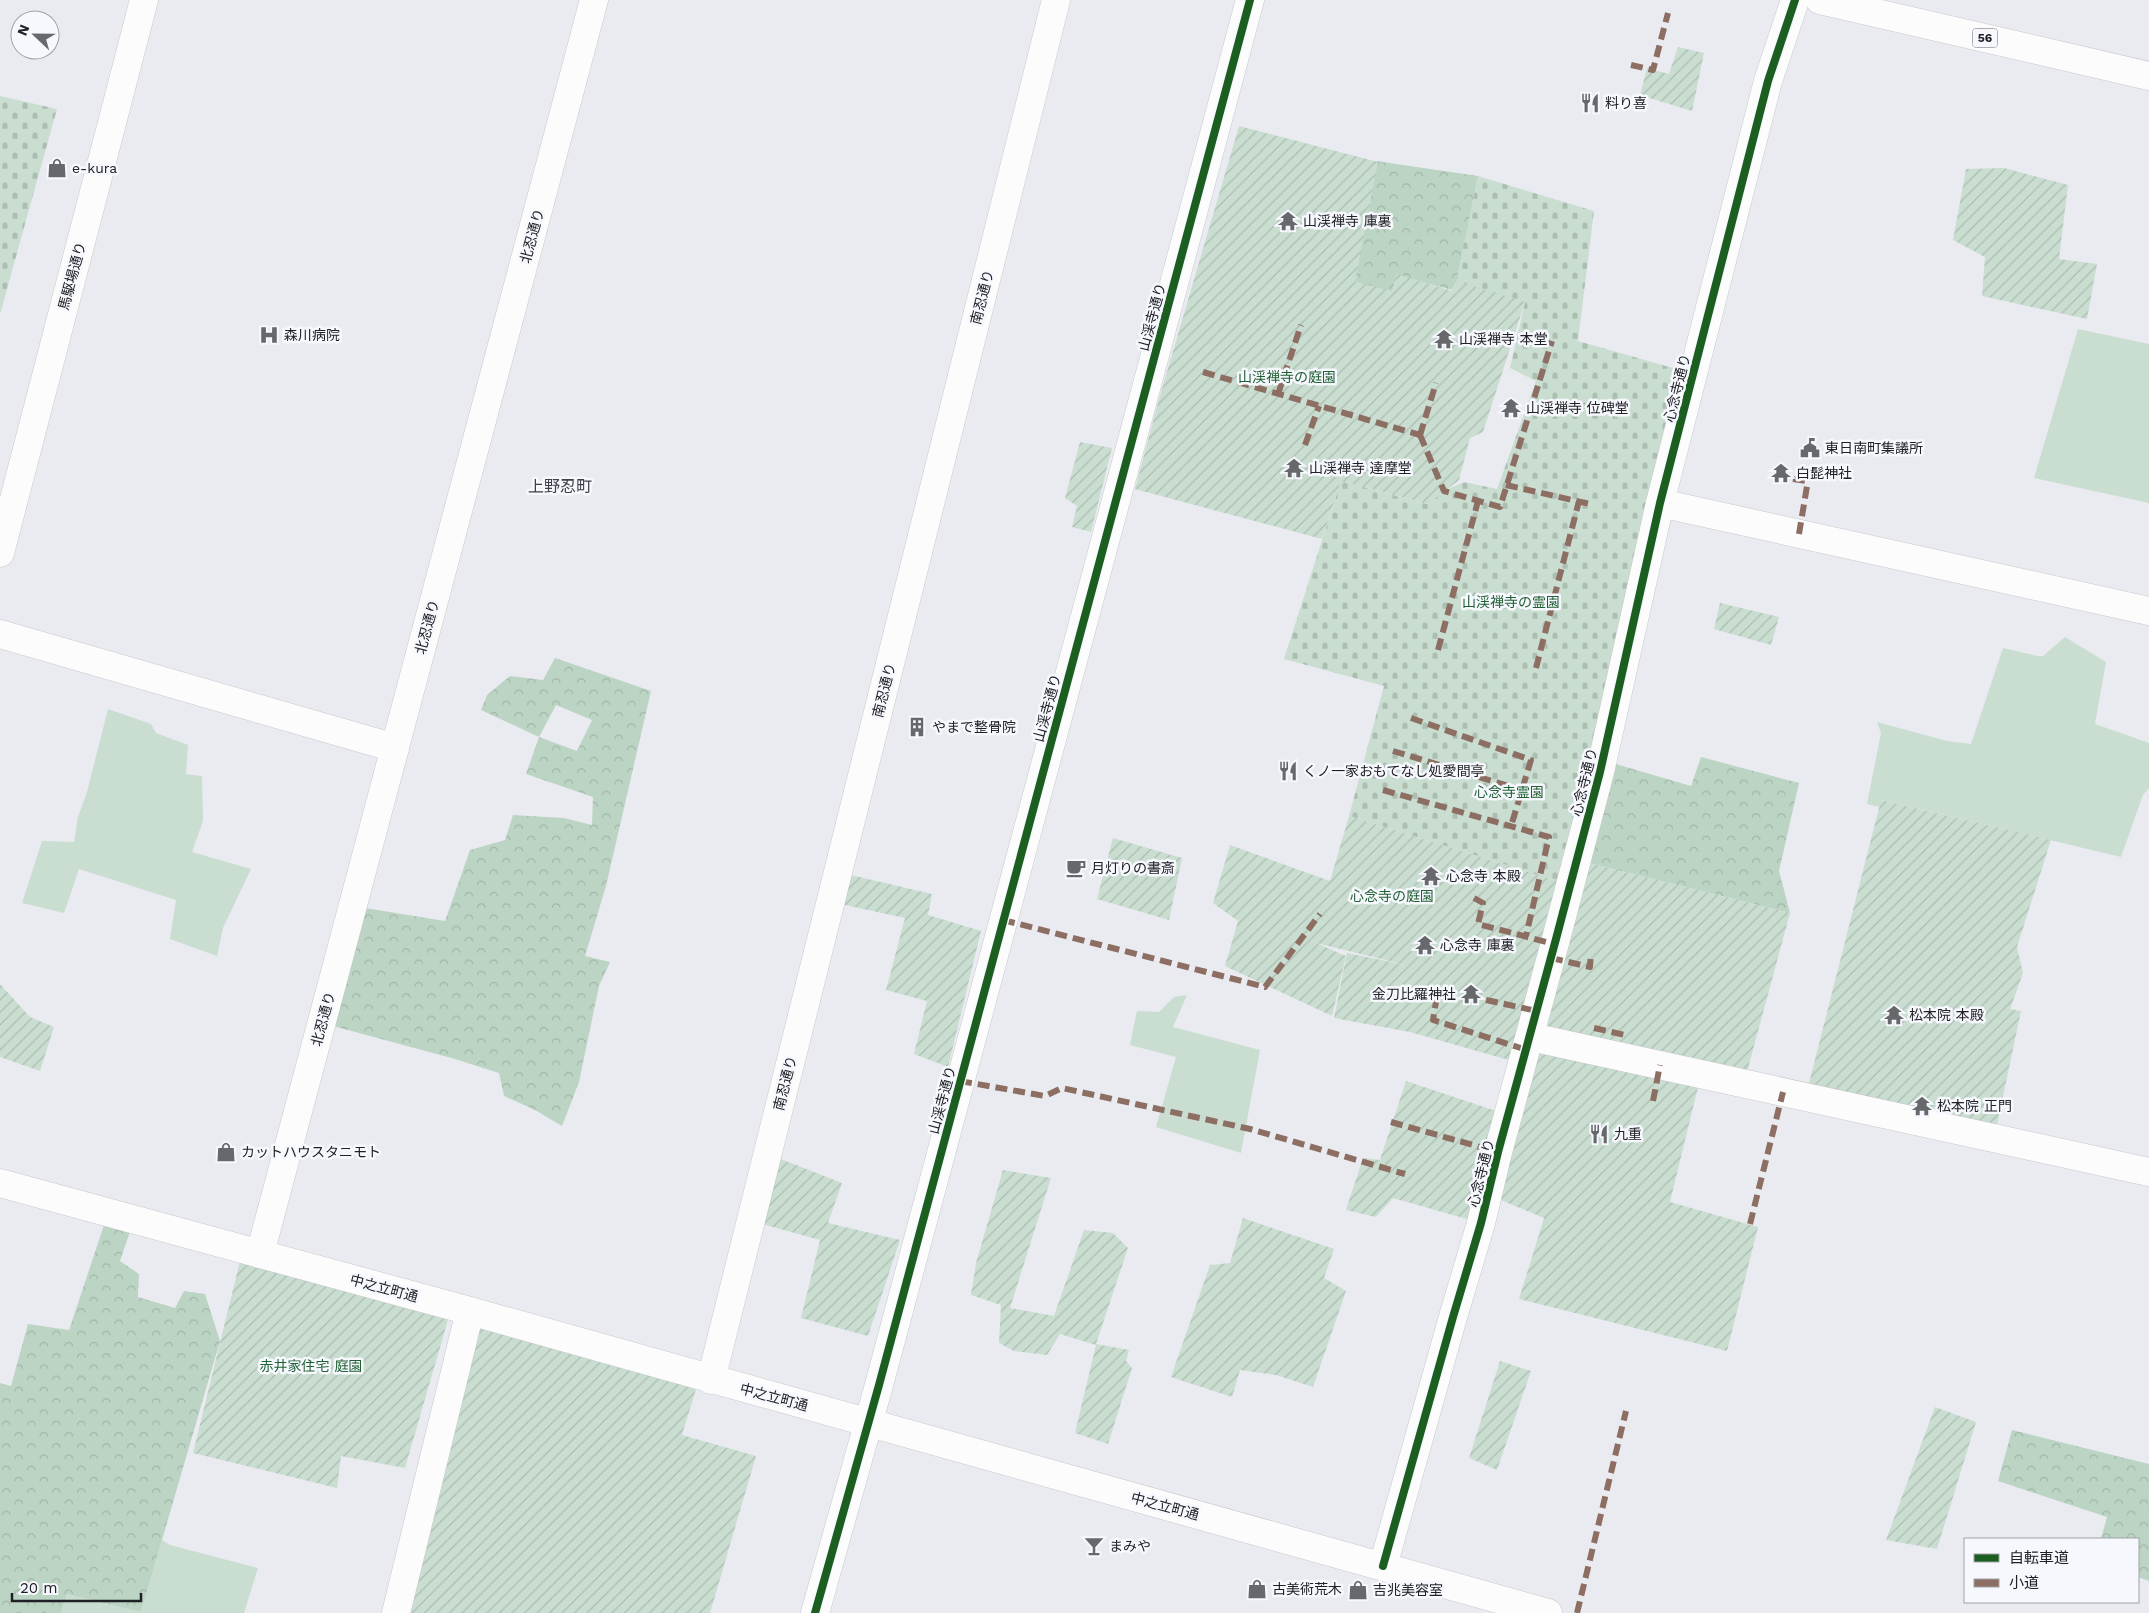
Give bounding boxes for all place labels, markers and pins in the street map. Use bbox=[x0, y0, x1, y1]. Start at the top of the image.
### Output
restaurant icon: 料り喜 bbox=[1579, 92, 1601, 114]
place label: 料り喜 bbox=[1605, 95, 1647, 111]
shop icon: e-kura bbox=[46, 157, 68, 179]
place label: e-kura bbox=[72, 160, 117, 176]
temple icon: 山渓禅寺 庫裏 bbox=[1277, 210, 1299, 232]
place label: 山渓禅寺 庫裏 bbox=[1303, 213, 1392, 229]
hospital icon: 森川病院 bbox=[258, 324, 280, 346]
place label: 森川病院 bbox=[284, 327, 340, 343]
temple icon: 山渓禅寺 本堂 bbox=[1433, 328, 1455, 350]
place label: 山渓禅寺 本堂 bbox=[1459, 331, 1548, 347]
temple icon: 山渓禅寺 位碑堂 bbox=[1500, 397, 1522, 419]
place label: 山渓禅寺 位碑堂 bbox=[1526, 400, 1629, 416]
public building icon: 東日南町集議所 bbox=[1799, 437, 1821, 459]
place label: 東日南町集議所 bbox=[1825, 440, 1923, 456]
temple icon: 山渓禅寺 達摩堂 bbox=[1283, 457, 1305, 479]
place label: 山渓禅寺 達摩堂 bbox=[1309, 460, 1412, 476]
temple icon: 白髭神社 bbox=[1770, 462, 1792, 484]
place label: 白髭神社 bbox=[1796, 465, 1852, 481]
building icon: やまで整骨院 bbox=[906, 716, 928, 738]
place label: やまで整骨院 bbox=[932, 719, 1016, 735]
restaurant icon: くノ一家おもてなし処愛間亭 bbox=[1277, 760, 1299, 782]
place label: くノ一家おもてなし処愛間亭 bbox=[1303, 763, 1484, 779]
cafe icon: 月灯りの書斎 bbox=[1065, 857, 1087, 879]
place label: 月灯りの書斎 bbox=[1091, 860, 1175, 876]
temple icon: 心念寺 本殿 bbox=[1420, 865, 1442, 887]
place label: 心念寺 本殿 bbox=[1446, 868, 1521, 884]
temple icon: 心念寺 庫裏 bbox=[1414, 934, 1436, 956]
place label: 心念寺 庫裏 bbox=[1440, 937, 1515, 953]
temple icon: 金刀比羅神社 bbox=[1460, 983, 1482, 1005]
place label: 金刀比羅神社 bbox=[1372, 986, 1456, 1002]
temple icon: 松本院 本殿 bbox=[1883, 1004, 1905, 1026]
place label: 松本院 本殿 bbox=[1909, 1007, 1984, 1023]
temple icon: 松本院 正門 bbox=[1911, 1095, 1933, 1117]
place label: 松本院 正門 bbox=[1937, 1098, 2012, 1114]
restaurant icon: 九重 bbox=[1588, 1123, 1610, 1145]
place label: 九重 bbox=[1614, 1126, 1642, 1142]
shop icon: カットハウスタニモト bbox=[215, 1141, 237, 1163]
place label: カットハウスタニモト bbox=[241, 1144, 381, 1160]
bar icon: まみや bbox=[1083, 1535, 1105, 1557]
place label: まみや bbox=[1109, 1538, 1151, 1554]
shop icon: 古美術荒木 bbox=[1246, 1578, 1268, 1600]
shop icon: 吉兆美容室 bbox=[1347, 1579, 1369, 1601]
place label: 古美術荒木 bbox=[1272, 1581, 1342, 1597]
place label: 吉兆美容室 bbox=[1373, 1582, 1443, 1598]

